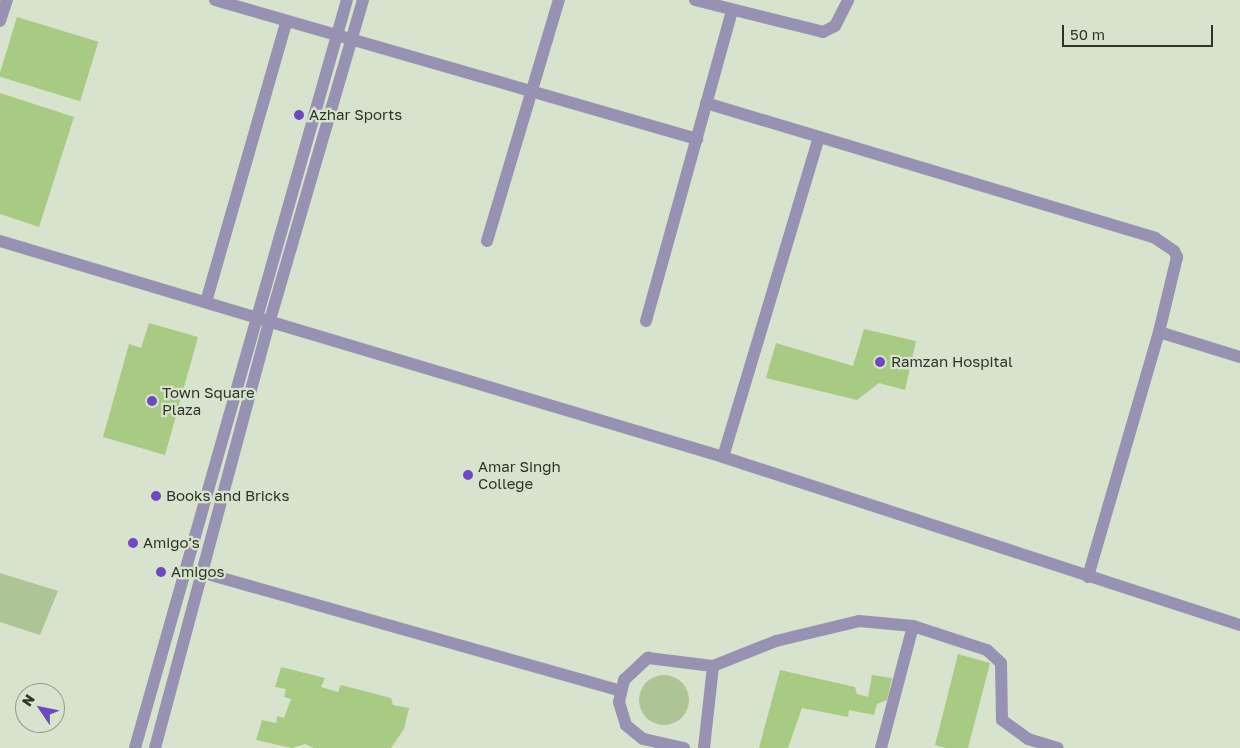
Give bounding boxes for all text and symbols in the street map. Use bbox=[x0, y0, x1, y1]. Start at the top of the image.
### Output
scale bar bbox=[1065, 15, 1216, 47]
text: 50 m bbox=[1070, 25, 1105, 43]
place label: Azhar Sports bbox=[309, 106, 402, 124]
marker: Azhar Sports bbox=[293, 109, 305, 121]
place label: Ramzan Hospital bbox=[891, 353, 1013, 371]
marker: Ramzan Hospital bbox=[873, 355, 887, 369]
place label: Town Square Plaza bbox=[162, 383, 255, 418]
marker: Town Square Plaza bbox=[146, 395, 158, 407]
place label: Amar Singh College bbox=[478, 457, 561, 492]
marker: Amar Singh College bbox=[462, 469, 474, 481]
place label: Books and Bricks bbox=[166, 487, 289, 505]
marker: Books and Bricks bbox=[150, 490, 162, 502]
place label: Amigo's bbox=[143, 534, 200, 552]
marker: Amigo's bbox=[127, 537, 139, 549]
place label: Amigos bbox=[171, 563, 225, 581]
marker: Amigos bbox=[155, 566, 167, 578]
north arrow bbox=[15, 683, 65, 733]
text: N bbox=[18, 691, 38, 709]

